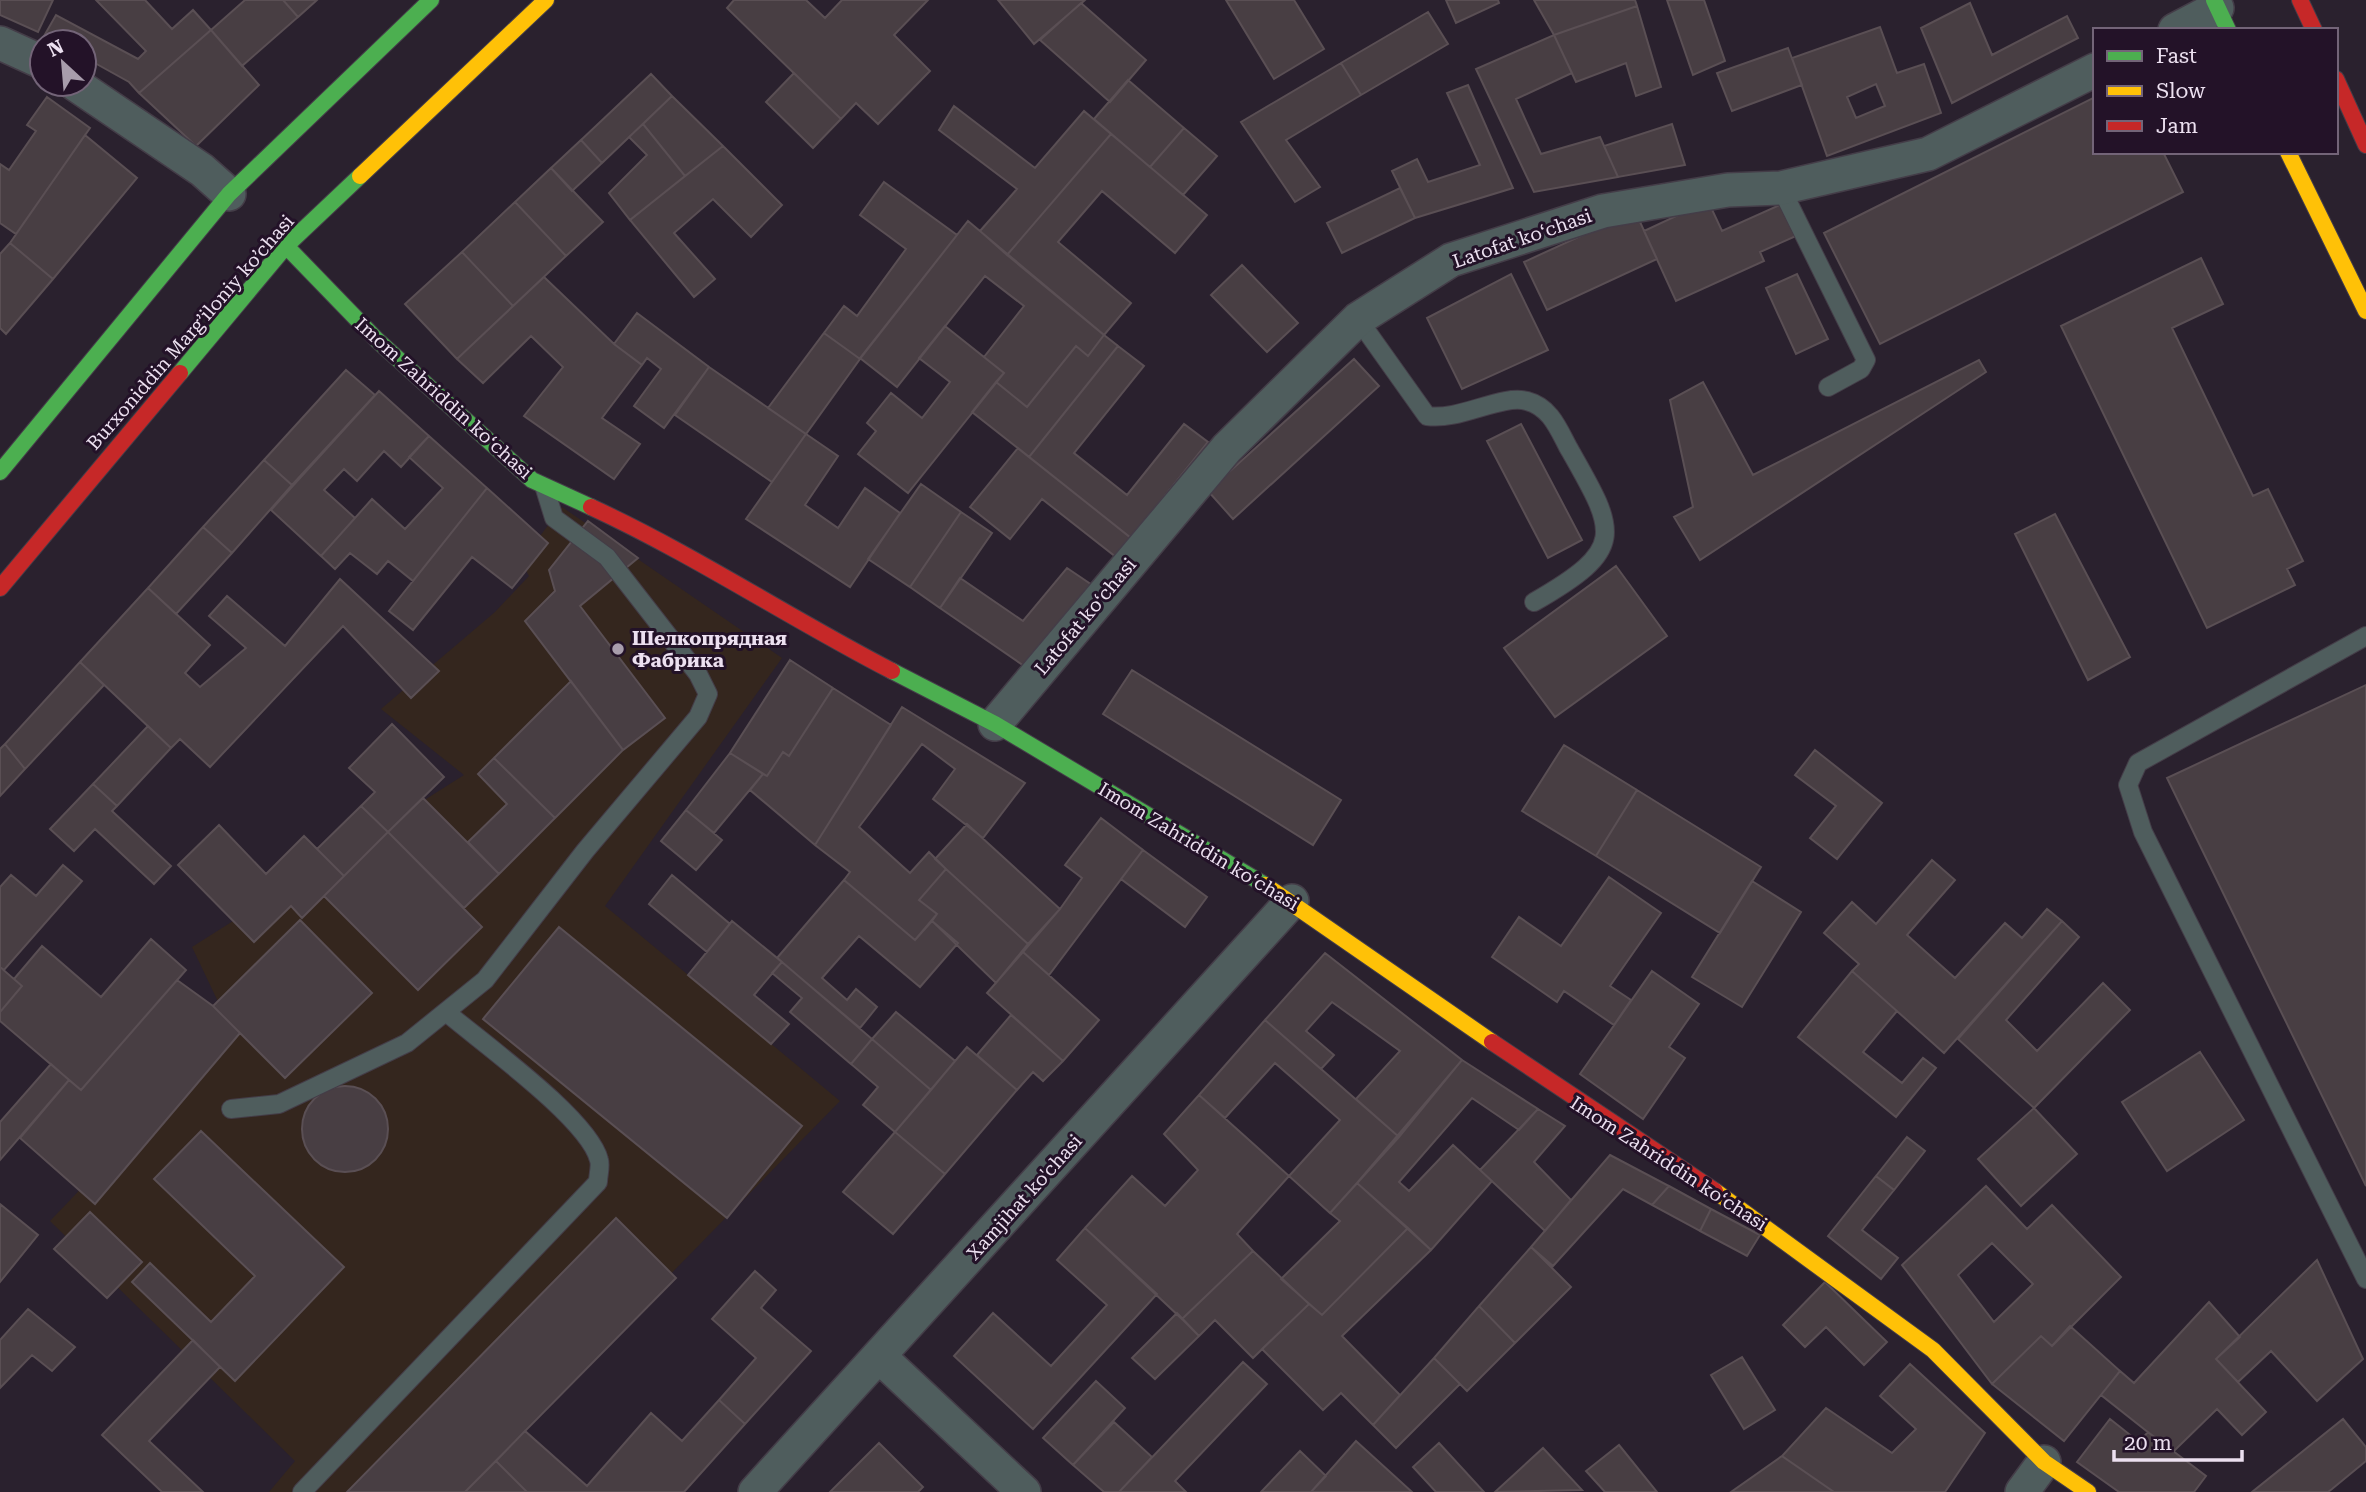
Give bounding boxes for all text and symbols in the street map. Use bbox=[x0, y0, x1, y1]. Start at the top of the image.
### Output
north arrow bbox=[28, 28, 98, 98]
legend bbox=[2093, 28, 2338, 154]
text: N bbox=[44, 34, 68, 62]
text: Fast bbox=[2156, 44, 2197, 68]
text: Slow bbox=[2156, 79, 2206, 103]
text: Jam bbox=[2156, 114, 2198, 138]
street label: Latofat koʻchasi bbox=[1450, 204, 1595, 273]
street label: Burxoniddin Marg’iloniy ko’chasi bbox=[82, 210, 299, 455]
street label: Imom Zahriddin koʻchasi bbox=[350, 313, 537, 484]
street label: Latofat koʻchasi bbox=[1030, 553, 1141, 679]
place label: Шелкопрядная Фабрика bbox=[632, 627, 787, 672]
marker: Шелкопрядная Фабрика bbox=[610, 641, 626, 657]
street label: Imom Zahriddin koʻchasi bbox=[1094, 777, 1303, 916]
street label: Imom Zahriddin koʻchasi bbox=[1566, 1091, 1771, 1236]
street label: Xamjihat ko'chasi bbox=[962, 1130, 1087, 1265]
scale bar bbox=[2114, 1418, 2242, 1462]
text: 20 m bbox=[2124, 1431, 2172, 1455]

